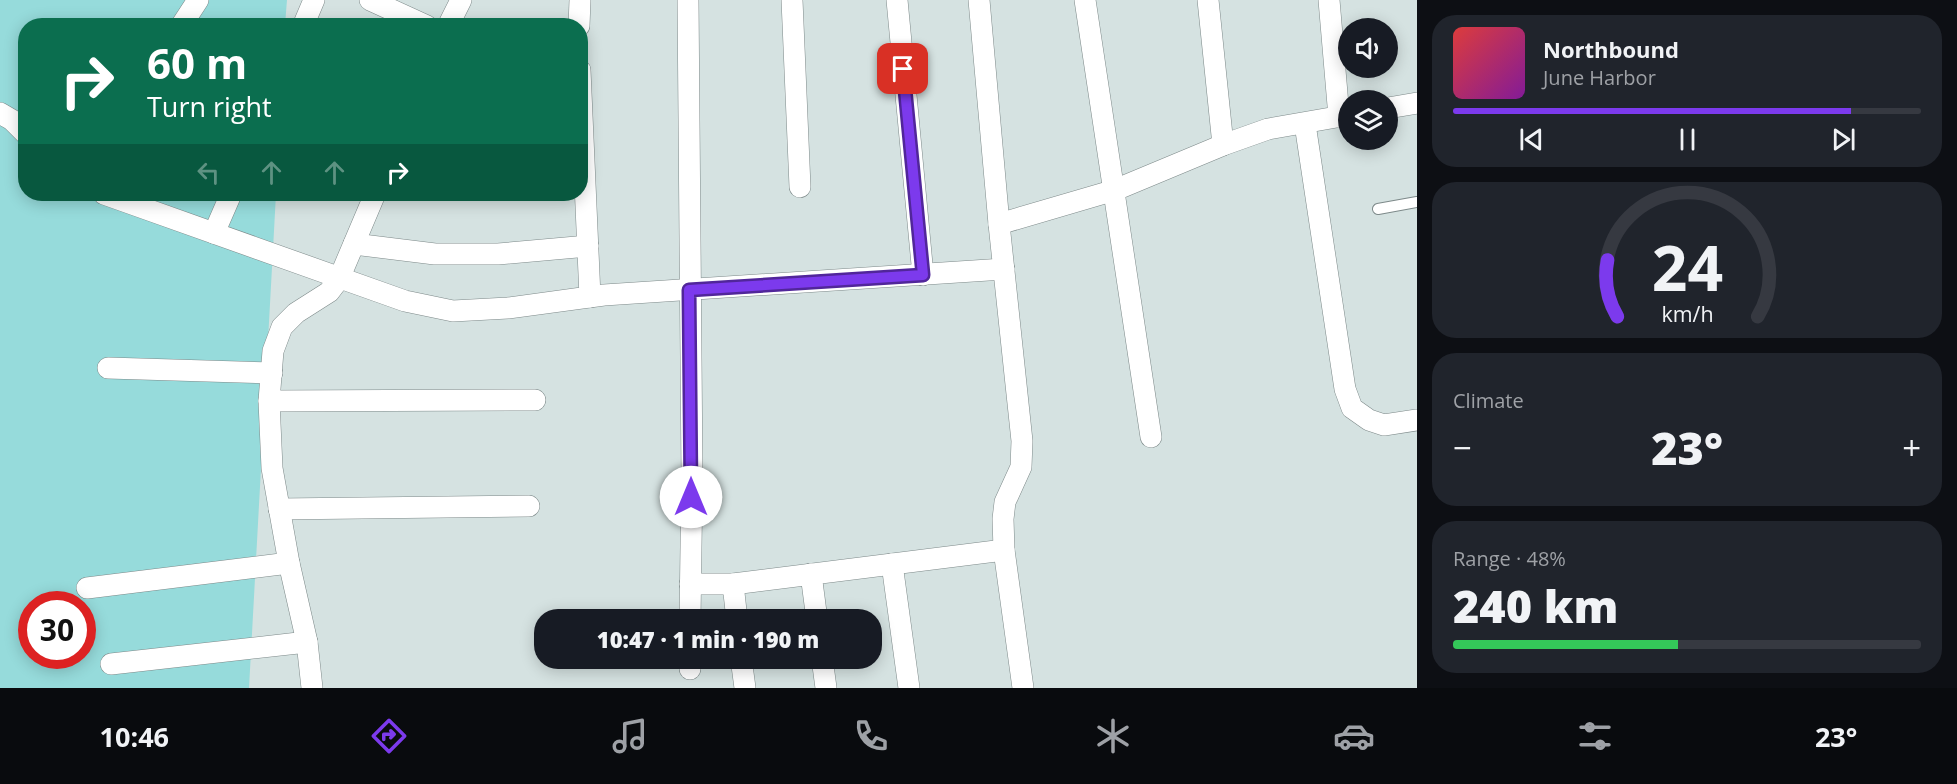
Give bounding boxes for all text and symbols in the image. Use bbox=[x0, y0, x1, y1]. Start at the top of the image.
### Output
map controls bbox=[1338, 18, 1398, 150]
button: sound bbox=[1338, 18, 1398, 78]
text: 60 m bbox=[147, 34, 247, 91]
text: Northbound bbox=[1543, 34, 1679, 64]
icon: right bbox=[48, 42, 126, 120]
pin bbox=[877, 43, 928, 94]
icon: arrive bbox=[886, 52, 919, 85]
text: June Harbor bbox=[1543, 64, 1656, 91]
text: Turn right bbox=[147, 88, 272, 125]
button: layers bbox=[1338, 90, 1398, 150]
icon: previous bbox=[1515, 123, 1548, 156]
icon: pause bbox=[1671, 123, 1704, 156]
icon: next bbox=[1827, 123, 1860, 156]
icon: left bbox=[192, 156, 225, 189]
icon: ahead bbox=[255, 156, 288, 189]
icon: ahead bbox=[318, 156, 351, 189]
icon: right bbox=[381, 156, 414, 189]
text: 24 bbox=[1651, 225, 1723, 310]
text: km/h bbox=[1661, 300, 1713, 329]
text: Climate bbox=[1453, 387, 1524, 414]
text: 23° bbox=[1651, 417, 1723, 478]
text: − bbox=[1453, 425, 1472, 470]
text: + bbox=[1902, 425, 1921, 470]
position arrow bbox=[659, 465, 723, 529]
text: Range · 48% bbox=[1453, 545, 1566, 572]
text: 240 km bbox=[1453, 575, 1618, 636]
speed limit sign: 30 bbox=[18, 591, 96, 669]
text: 10:47 · 1 min · 190 m bbox=[597, 624, 819, 654]
icon: directions bbox=[368, 715, 410, 757]
icon: music bbox=[609, 715, 651, 757]
icon: phone bbox=[850, 715, 892, 757]
icon: climate bbox=[1092, 715, 1134, 757]
icon: car bbox=[1333, 715, 1375, 757]
icon: filters bbox=[1574, 715, 1616, 757]
text: 10:46 bbox=[100, 718, 169, 755]
text: 23° bbox=[1815, 718, 1857, 755]

